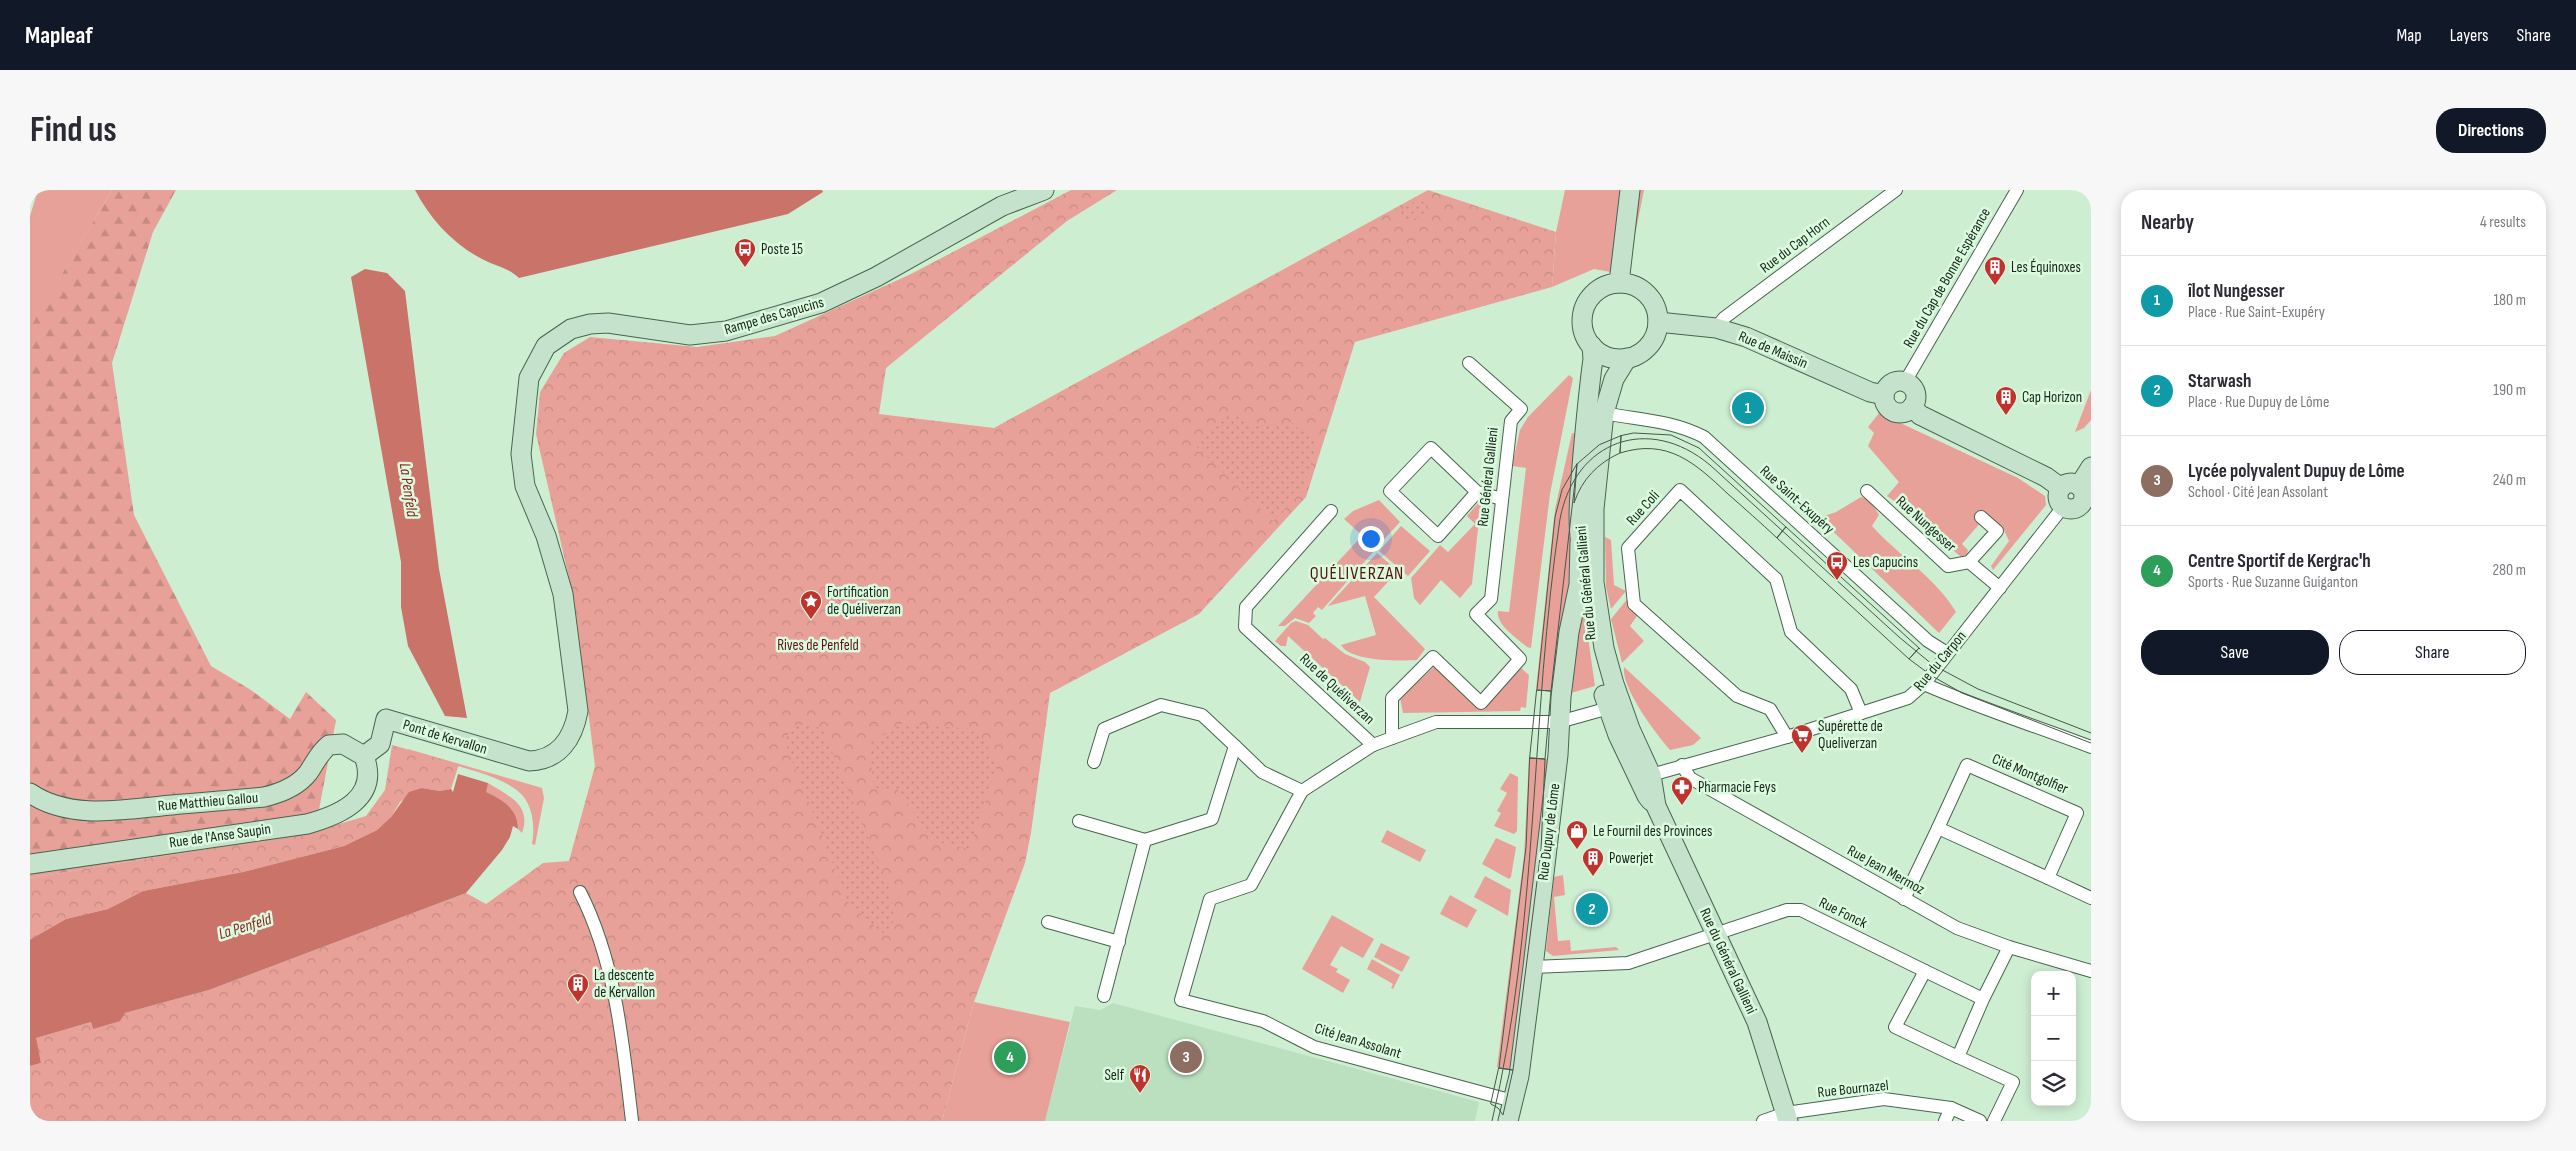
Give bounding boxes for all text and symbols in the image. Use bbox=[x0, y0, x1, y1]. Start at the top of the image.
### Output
text: Mapleaf bbox=[25, 21, 93, 50]
text: Map bbox=[2397, 25, 2422, 46]
text: Layers bbox=[2450, 25, 2489, 46]
text: Share bbox=[2517, 25, 2551, 46]
button: Directions bbox=[2436, 108, 2546, 153]
text: Find us bbox=[30, 109, 117, 152]
street label: Rue du Cap de Bonne Espérance bbox=[1899, 204, 1995, 352]
text: Nearby bbox=[2141, 210, 2194, 235]
street label: Rue du Cap Horn bbox=[1756, 213, 1834, 277]
text: 4 results bbox=[2480, 213, 2526, 232]
bus stop icon: Poste 15 bbox=[733, 237, 757, 268]
place label: Poste 15 bbox=[761, 240, 803, 259]
building icon: Les Équinoxes bbox=[1983, 255, 2007, 286]
place label: Les Équinoxes bbox=[2011, 258, 2081, 277]
text: îlot Nungesser bbox=[2188, 280, 2285, 303]
text: 1 bbox=[2154, 291, 2160, 310]
text: 180 m bbox=[2493, 291, 2526, 310]
street label: Rampe des Capucins bbox=[722, 293, 826, 339]
text: Place · Rue Saint-Exupéry bbox=[2188, 303, 2325, 322]
street label: Rue de Maissin bbox=[1735, 327, 1811, 373]
text: Starwash bbox=[2188, 370, 2252, 393]
text: 2 bbox=[2153, 381, 2161, 400]
text: 190 m bbox=[2493, 381, 2526, 400]
building icon: Cap Horizon bbox=[1994, 385, 2018, 416]
place label: Cap Horizon bbox=[2022, 388, 2082, 407]
pin: 1 bbox=[1732, 389, 1764, 427]
text: Place · Rue Dupuy de Lôme bbox=[2188, 393, 2329, 412]
street label: Rue Général Gallieni bbox=[1473, 426, 1503, 528]
text: Lycée polyvalent Dupuy de Lôme bbox=[2188, 460, 2405, 483]
water label: La Penfeld bbox=[395, 462, 421, 519]
street label: Rue Saint-Exupéry bbox=[1756, 462, 1838, 539]
text: 3 bbox=[2153, 471, 2161, 490]
text: 240 m bbox=[2493, 471, 2526, 490]
text: School · Cité Jean Assolant bbox=[2188, 483, 2328, 502]
street label: Rue Coli bbox=[1622, 486, 1664, 530]
street label: Rue Nungesser bbox=[1892, 492, 1961, 557]
street label: Rue du Général Gallieni bbox=[1572, 525, 1600, 641]
your location bbox=[1358, 526, 1384, 552]
bus stop icon: Les Capucins bbox=[1825, 550, 1849, 581]
text: Centre Sportif de Kergrac'h bbox=[2188, 550, 2371, 573]
place label: Les Capucins bbox=[1853, 553, 1918, 572]
text: 4 bbox=[2153, 561, 2161, 580]
text: 280 m bbox=[2492, 561, 2526, 580]
district label: QUÉLIVERZAN bbox=[1310, 563, 1404, 584]
text: Sports · Rue Suzanne Guiganton bbox=[2188, 573, 2358, 592]
place label: Fortification de Quéliverzan bbox=[827, 583, 901, 619]
place icon: Fortification de Quéliverzan bbox=[799, 589, 823, 620]
street label: Rue du Carpon bbox=[1909, 627, 1971, 695]
button: Save bbox=[2141, 630, 2329, 675]
button: Share bbox=[2339, 630, 2526, 675]
park label: Rives de Penfeld bbox=[777, 636, 859, 655]
street label: Rue de Quéliverzan bbox=[1296, 649, 1378, 729]
street label: Pont de Kervallon bbox=[400, 715, 490, 759]
place label: Supérette de Queliverzan bbox=[1818, 717, 1883, 753]
supermarket icon: Supérette de Queliverzan bbox=[1790, 723, 1814, 754]
street label: Cité Montgolfier bbox=[1989, 749, 2072, 799]
pharmacy icon: Pharmacie Feys bbox=[1670, 775, 1694, 806]
place label: Pharmacie Feys bbox=[1698, 778, 1776, 797]
street label: Rue Dupuy de Lôme bbox=[1534, 782, 1564, 882]
street label: Rue Matthieu Gallou bbox=[157, 788, 259, 816]
street label: Rue de l'Anse Saupin bbox=[168, 819, 272, 853]
shop icon: Le Fournil des Provinces bbox=[1565, 819, 1589, 850]
place label: Le Fournil des Provinces bbox=[1593, 822, 1712, 841]
street label: Rue Jean Mermoz bbox=[1844, 841, 1929, 899]
building icon: Powerjet bbox=[1581, 846, 1605, 877]
place label: Powerjet bbox=[1609, 849, 1654, 868]
pin: 2 bbox=[1576, 890, 1608, 928]
street label: Rue Fonck bbox=[1816, 893, 1871, 933]
street label: Rue du Général Gallieni bbox=[1695, 905, 1761, 1017]
water label: La Penfeld bbox=[216, 910, 274, 944]
place label: La descente de Kervallon bbox=[594, 966, 655, 1002]
map controls bbox=[2031, 971, 2076, 1106]
button: + bbox=[2031, 971, 2076, 1016]
building icon: La descente de Kervallon bbox=[566, 972, 590, 1003]
button: − bbox=[2031, 1016, 2076, 1061]
street label: Cité Jean Assolant bbox=[1312, 1019, 1404, 1063]
pin: 4 bbox=[994, 1038, 1026, 1076]
pin: 3 bbox=[1170, 1038, 1202, 1076]
button: layers bbox=[2031, 1061, 2076, 1106]
restaurant icon: Self bbox=[1128, 1063, 1152, 1094]
place label: Self bbox=[1104, 1066, 1125, 1085]
street label: Rue Bournazel bbox=[1817, 1076, 1889, 1102]

